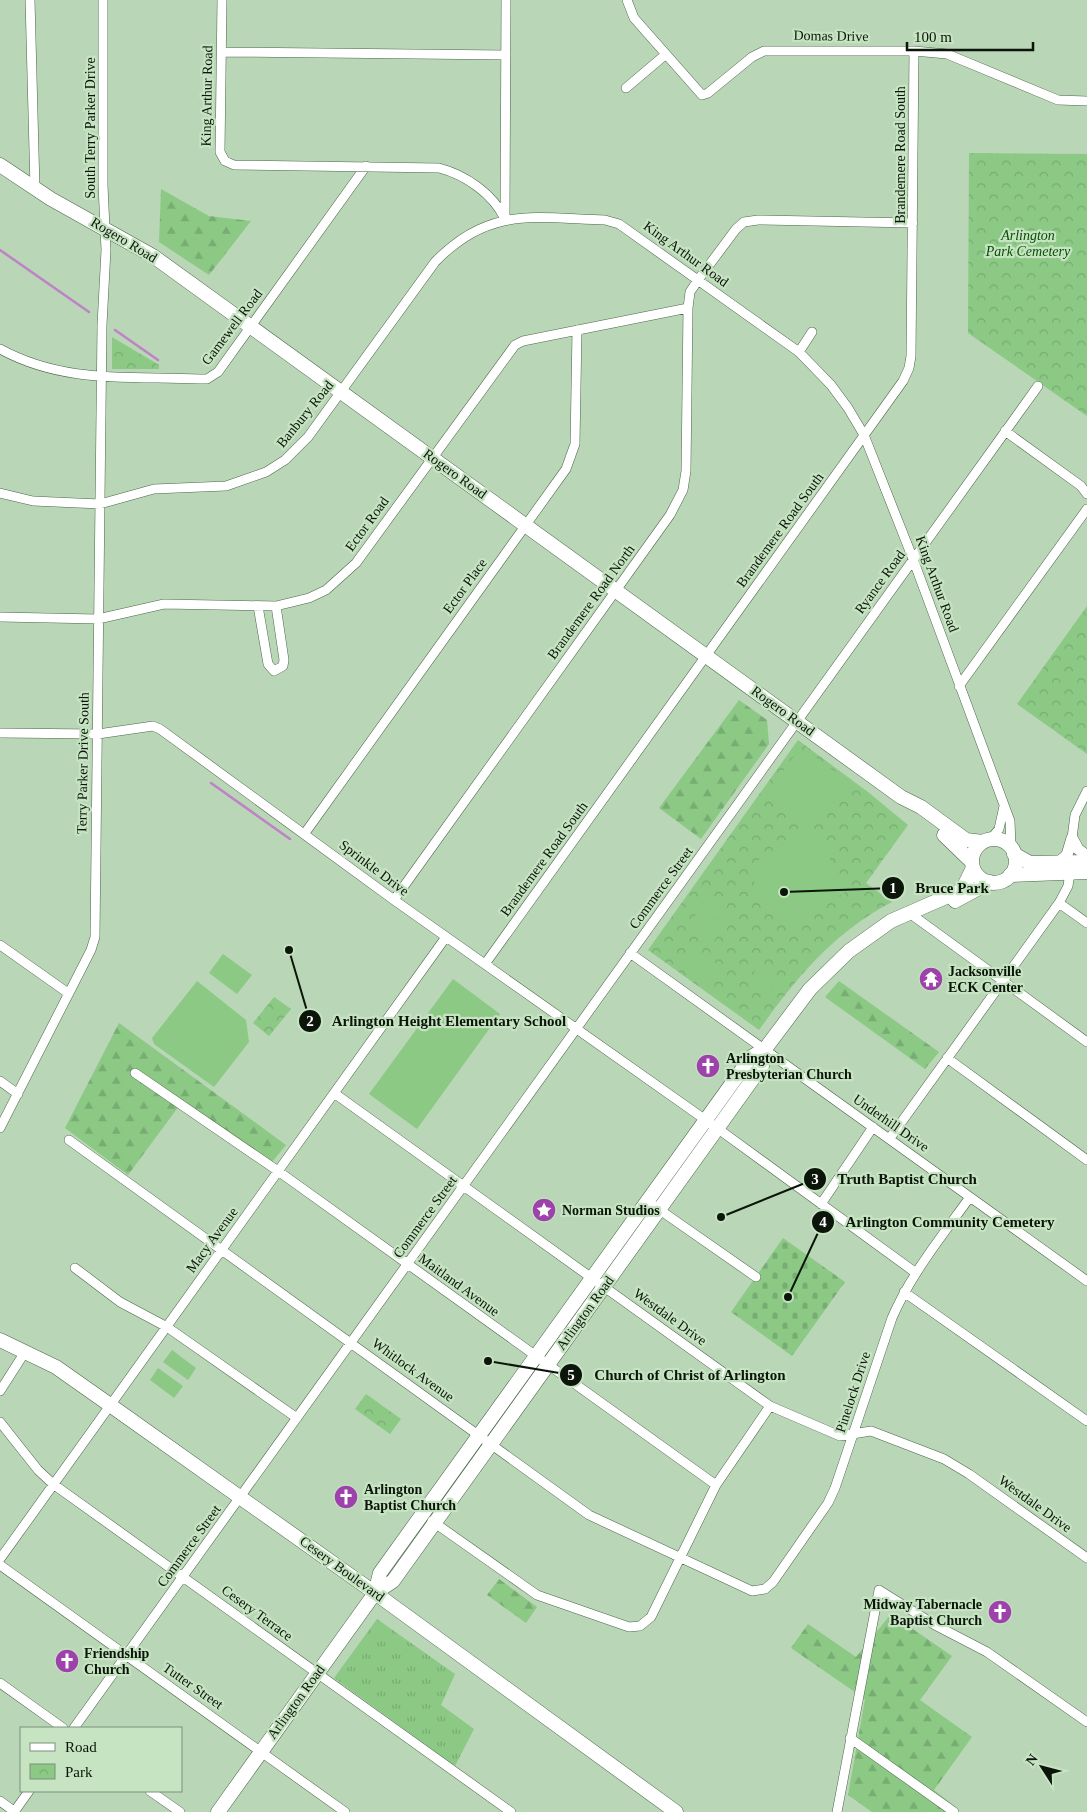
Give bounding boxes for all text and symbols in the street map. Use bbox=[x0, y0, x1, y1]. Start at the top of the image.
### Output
scale bar bbox=[907, 20, 1033, 52]
street label: Domas Drive bbox=[793, 28, 869, 44]
text: 100 m bbox=[914, 29, 952, 45]
street label: King Arthur Road bbox=[199, 45, 215, 147]
street label: South Terry Parker Drive bbox=[83, 57, 98, 199]
street label: Brandemere Road South bbox=[893, 86, 908, 224]
street label: Rogero Road bbox=[88, 214, 160, 266]
street label: King Arthur Road bbox=[641, 218, 731, 290]
park label: Arlington Park Cemetery bbox=[985, 228, 1071, 259]
street label: Gamewell Road bbox=[199, 286, 265, 368]
street label: Banbury Road bbox=[274, 378, 336, 450]
street label: Rogero Road bbox=[421, 446, 489, 502]
street label: Brandemere Road South bbox=[733, 470, 827, 590]
street label: Ector Road bbox=[342, 494, 392, 554]
street label: King Arthur Road bbox=[913, 534, 961, 634]
street label: Brandemere Road North bbox=[544, 542, 638, 662]
street label: Ryance Road bbox=[852, 547, 908, 617]
street label: Ector Place bbox=[440, 556, 490, 616]
street label: Rogero Road bbox=[749, 683, 817, 739]
street label: Terry Parker Drive South bbox=[74, 692, 92, 834]
street label: Brandemere Road South bbox=[497, 799, 591, 919]
street label: Sprinkle Drive bbox=[336, 837, 412, 899]
street label: Commerce Street bbox=[626, 844, 696, 932]
callout: Bruce Park bbox=[880, 873, 999, 903]
text: 1 bbox=[889, 880, 897, 896]
text: Bruce Park bbox=[915, 880, 990, 896]
place label: Jacksonville ECK Center bbox=[948, 964, 1023, 995]
temple icon: Jacksonville ECK Center bbox=[918, 966, 944, 992]
callout: Arlington Height Elementary School bbox=[297, 1006, 577, 1036]
text: 2 bbox=[306, 1013, 314, 1029]
text: Arlington Height Elementary School bbox=[332, 1013, 566, 1029]
place label: Arlington Presbyterian Church bbox=[726, 1051, 852, 1082]
church icon: Arlington Presbyterian Church bbox=[695, 1053, 721, 1079]
street label: Underhill Drive bbox=[850, 1091, 932, 1155]
callout: Truth Baptist Church bbox=[802, 1164, 987, 1194]
text: 3 bbox=[811, 1171, 819, 1187]
text: Truth Baptist Church bbox=[837, 1171, 977, 1187]
street label: Commerce Street bbox=[390, 1173, 460, 1261]
place icon: Norman Studios bbox=[531, 1197, 557, 1223]
place label: Norman Studios bbox=[562, 1203, 660, 1218]
street label: Macy Avenue bbox=[183, 1204, 241, 1276]
callout: Arlington Community Cemetery bbox=[811, 1207, 1065, 1237]
text: 4 bbox=[819, 1214, 827, 1230]
text: Arlington Community Cemetery bbox=[845, 1214, 1055, 1230]
street label: Maitland Avenue bbox=[416, 1251, 502, 1319]
street label: Arlington Road bbox=[553, 1273, 617, 1353]
street label: Westdale Drive bbox=[631, 1286, 709, 1348]
street label: Whitlock Avenue bbox=[369, 1335, 457, 1405]
street label: Pinelock Drive bbox=[833, 1350, 873, 1434]
callout: Church of Christ of Arlington bbox=[559, 1360, 796, 1390]
text: 5 bbox=[567, 1367, 575, 1383]
text: Church of Christ of Arlington bbox=[594, 1367, 786, 1383]
street label: Westdale Drive bbox=[996, 1473, 1074, 1535]
place label: Arlington Baptist Church bbox=[364, 1482, 456, 1513]
church icon: Arlington Baptist Church bbox=[333, 1484, 359, 1510]
street label: Commerce Street bbox=[154, 1502, 224, 1590]
street label: Cesery Boulevard bbox=[297, 1533, 387, 1605]
street label: Cesery Terrace bbox=[219, 1582, 295, 1644]
place label: Midway Tabernacle Baptist Church bbox=[863, 1597, 982, 1628]
church icon: Midway Tabernacle Baptist Church bbox=[987, 1599, 1013, 1625]
place label: Friendship Church bbox=[84, 1646, 150, 1677]
church icon: Friendship Church bbox=[54, 1648, 80, 1674]
street label: Tutter Street bbox=[160, 1660, 226, 1712]
street label: Arlington Road bbox=[264, 1662, 328, 1742]
legend bbox=[20, 1727, 182, 1792]
text: Road bbox=[65, 1739, 97, 1755]
north arrow bbox=[1017, 1742, 1067, 1792]
text: N bbox=[1023, 1751, 1041, 1768]
text: Park bbox=[65, 1764, 93, 1780]

